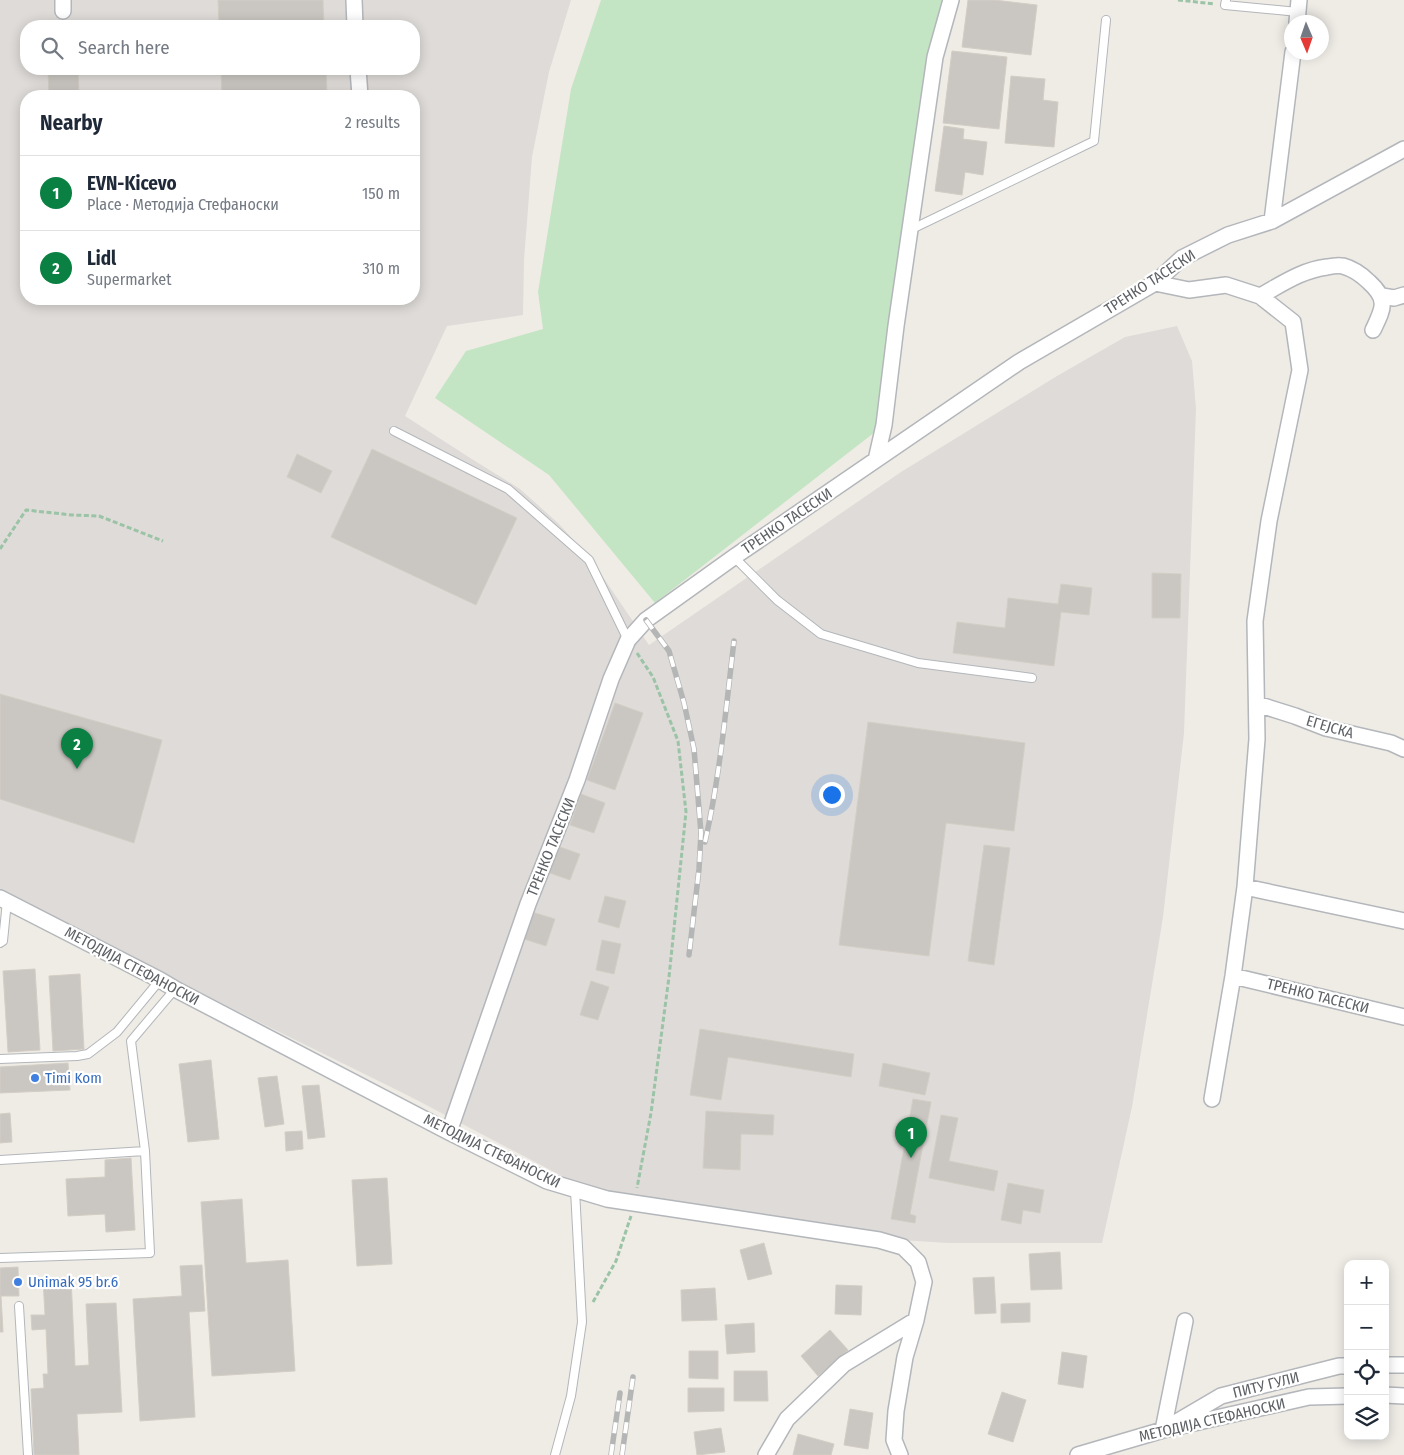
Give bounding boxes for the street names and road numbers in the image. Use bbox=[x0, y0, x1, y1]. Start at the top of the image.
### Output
street label: ТРЕНКО ТАСЕСКИ bbox=[1101, 246, 1199, 318]
street label: ТРЕНКО ТАСЕСКИ bbox=[739, 484, 835, 558]
street label: ЕГЕЈСКА bbox=[1304, 712, 1356, 742]
street label: ТРЕНКО ТАСЕСКИ bbox=[523, 795, 579, 899]
street label: МЕТОДИЈА СТЕФАНОСКИ bbox=[62, 923, 202, 1009]
street label: ТРЕНКО ТАСЕСКИ bbox=[1265, 975, 1371, 1017]
street label: МЕТОДИЈА СТЕФАНОСКИ bbox=[421, 1110, 563, 1192]
street label: ПИТУ ГУЛИ bbox=[1231, 1368, 1301, 1402]
street label: МЕТОДИЈА СТЕФАНОСКИ bbox=[1137, 1394, 1287, 1446]

